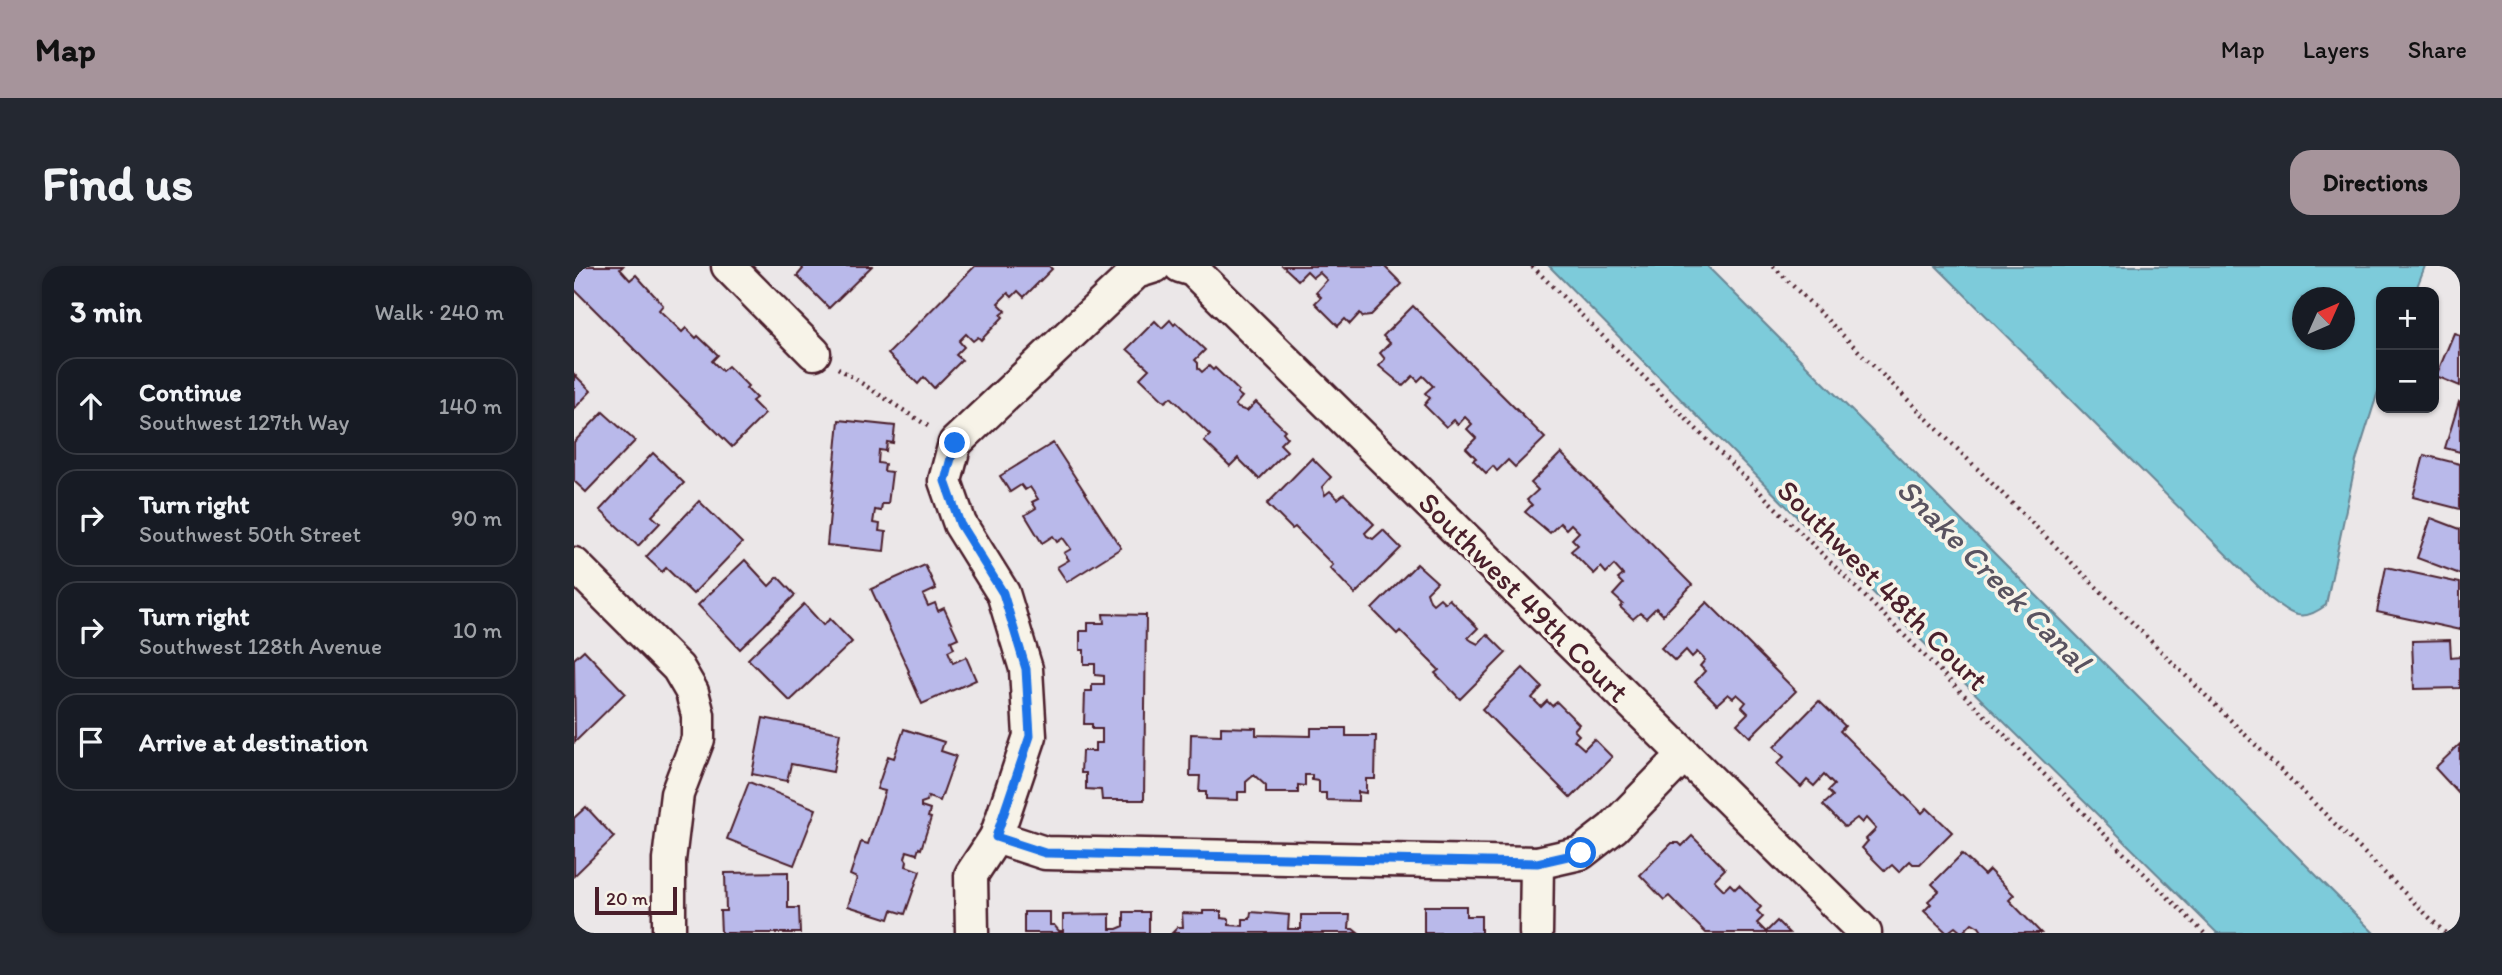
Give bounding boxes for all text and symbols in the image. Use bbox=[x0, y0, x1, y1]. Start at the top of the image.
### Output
text: Map bbox=[35, 30, 96, 69]
text: Map bbox=[2221, 35, 2265, 64]
text: Layers bbox=[2303, 35, 2370, 64]
text: Share bbox=[2408, 35, 2467, 64]
button: Directions bbox=[2290, 150, 2460, 215]
text: Find us bbox=[42, 153, 193, 212]
north arrow bbox=[2292, 287, 2355, 350]
map controls bbox=[2376, 287, 2439, 413]
button: + bbox=[2376, 287, 2439, 350]
text: 3 min bbox=[70, 293, 142, 330]
text: Walk · 240 m bbox=[374, 298, 504, 326]
button: − bbox=[2376, 350, 2439, 413]
text: Continue bbox=[139, 376, 242, 408]
icon: ahead bbox=[72, 387, 110, 425]
text: 140 m bbox=[439, 392, 502, 420]
text: Southwest 127th Way bbox=[139, 408, 349, 436]
route end bbox=[939, 427, 970, 458]
water label: Snake Creek Canal bbox=[1889, 470, 2100, 681]
street label: Southwest 48th Court bbox=[1770, 472, 1996, 698]
street label: Southwest 49th Court bbox=[1411, 484, 1637, 710]
text: Turn right bbox=[139, 488, 250, 520]
icon: right bbox=[72, 499, 110, 537]
text: 90 m bbox=[451, 504, 502, 532]
text: Southwest 50th Street bbox=[139, 520, 361, 548]
text: Turn right bbox=[139, 600, 250, 632]
icon: right bbox=[72, 611, 110, 649]
text: 10 m bbox=[453, 616, 502, 644]
text: Southwest 128th Avenue bbox=[139, 632, 382, 660]
icon: arrive bbox=[72, 723, 110, 761]
text: Arrive at destination bbox=[139, 726, 368, 758]
route start bbox=[1565, 837, 1596, 868]
scale bar bbox=[595, 884, 677, 916]
text: 20 m bbox=[606, 887, 648, 910]

